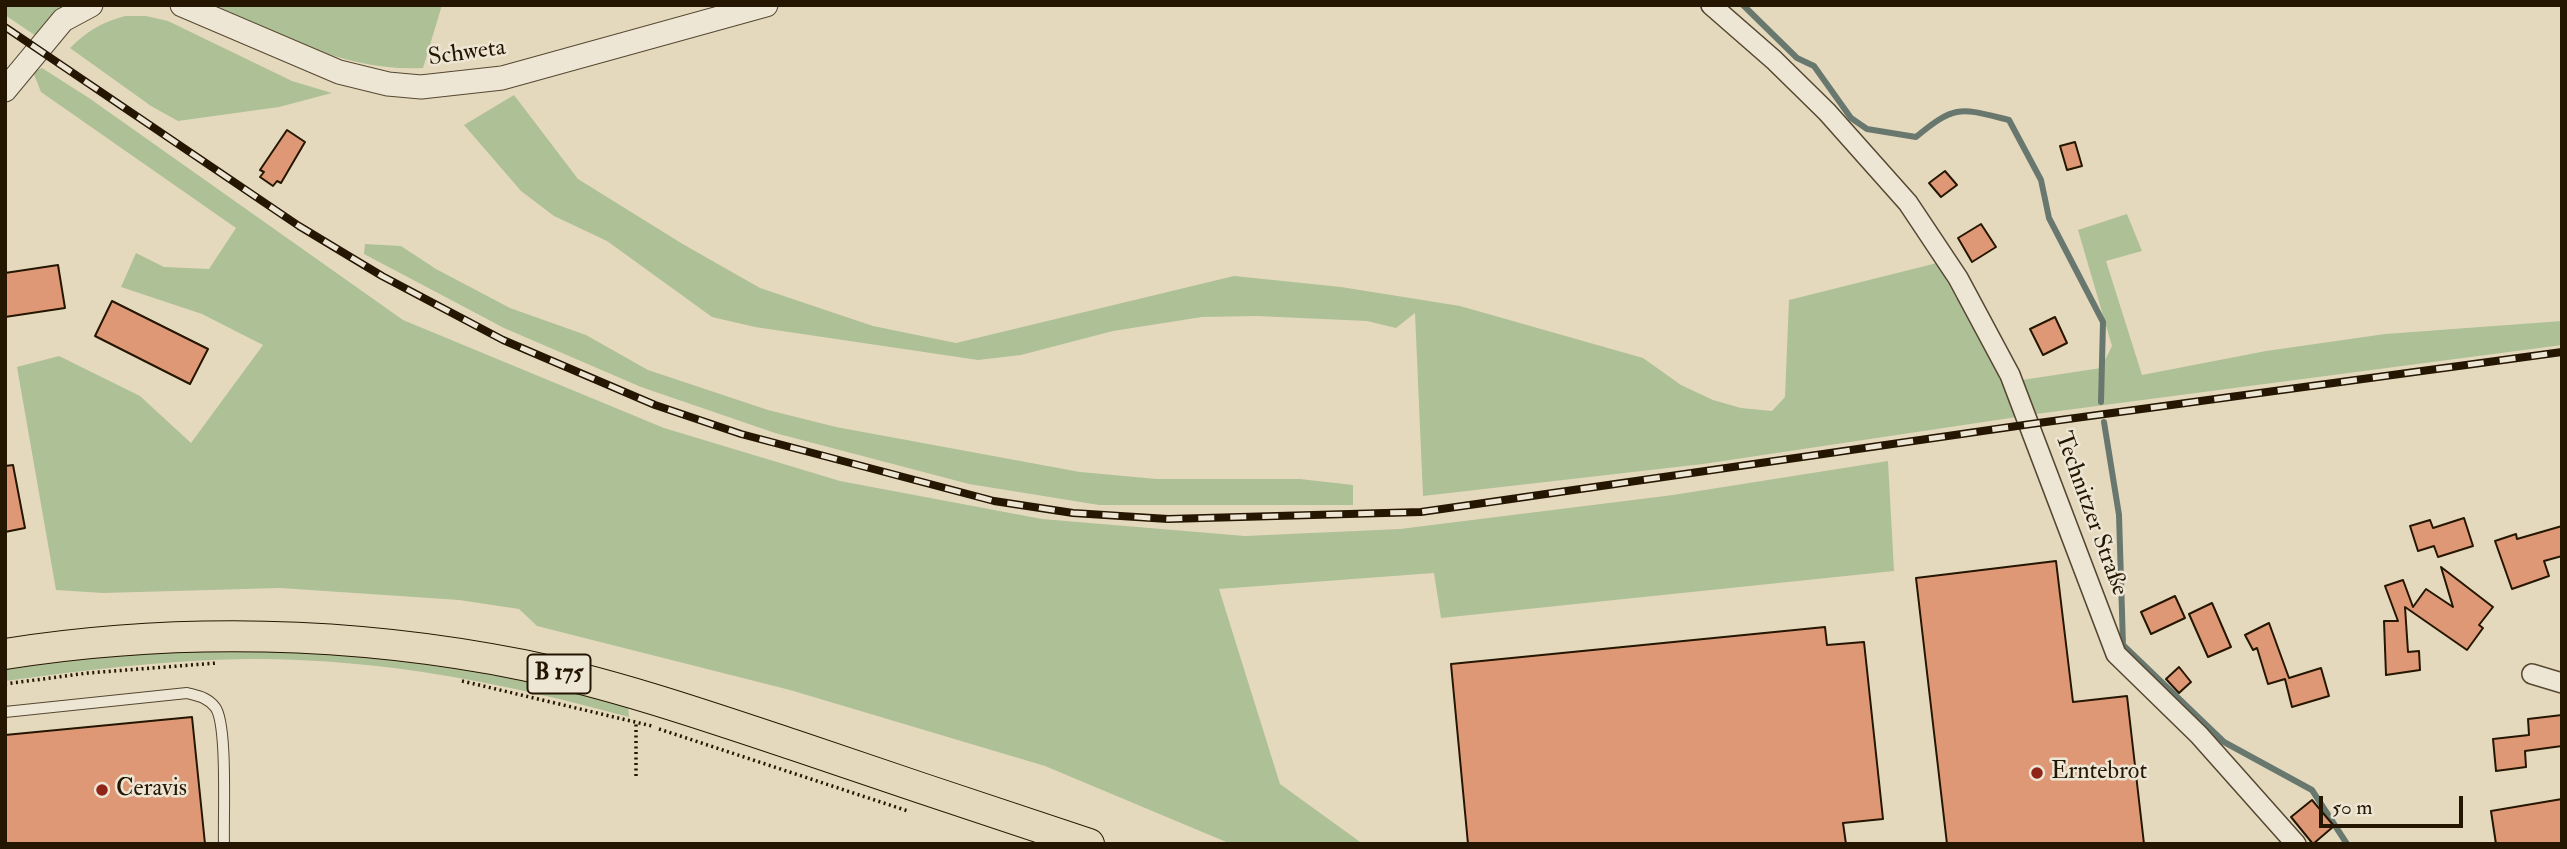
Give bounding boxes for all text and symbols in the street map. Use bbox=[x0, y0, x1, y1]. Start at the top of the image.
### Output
street label: Schweta bbox=[427, 34, 507, 74]
street label: Technitzer Straße bbox=[2047, 428, 2133, 600]
road number: B 175 bbox=[528, 654, 590, 694]
place label: Erntebrot bbox=[2051, 759, 2147, 787]
marker: Erntebrot bbox=[2029, 765, 2045, 781]
place label: Ceravis bbox=[116, 776, 187, 804]
marker: Ceravis bbox=[94, 782, 110, 798]
scale bar bbox=[2322, 782, 2466, 826]
text: 50 m bbox=[2332, 794, 2373, 821]

